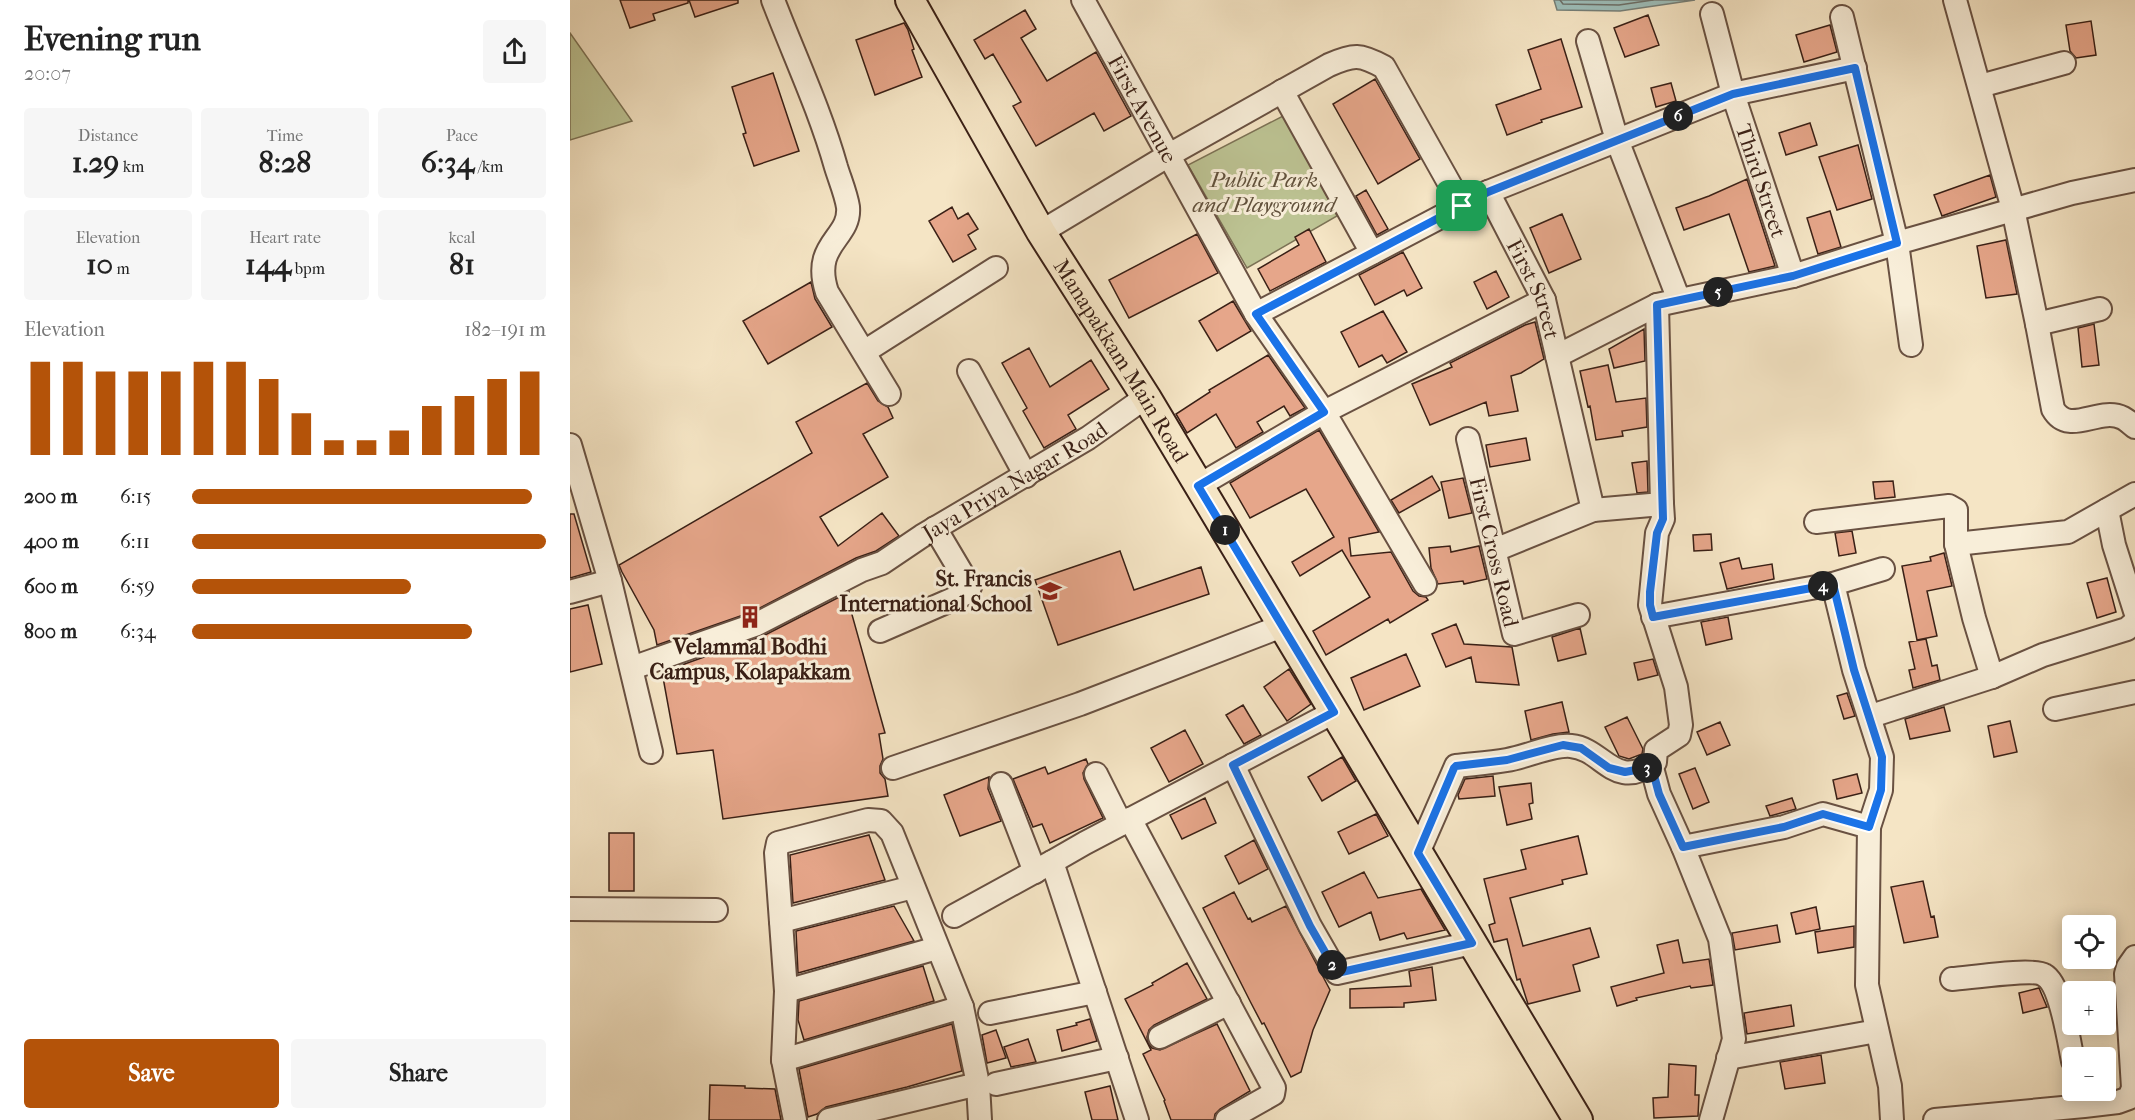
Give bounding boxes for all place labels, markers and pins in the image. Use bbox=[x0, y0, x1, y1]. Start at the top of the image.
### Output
pin: 6 bbox=[1663, 101, 1693, 131]
pin bbox=[1436, 180, 1487, 231]
pin: 5 bbox=[1703, 277, 1733, 307]
pin: 1 bbox=[1210, 515, 1240, 545]
place label: St. Francis International School bbox=[839, 566, 1033, 617]
pin: 4 bbox=[1808, 571, 1838, 601]
school or university icon: St. Francis International School bbox=[1037, 578, 1063, 604]
building icon: Velammal Bodhi Campus, Kolapakkam bbox=[737, 604, 763, 630]
place label: Velammal Bodhi Campus, Kolapakkam bbox=[650, 634, 851, 685]
pin: 3 bbox=[1632, 753, 1662, 783]
pin: 2 bbox=[1317, 950, 1347, 980]

